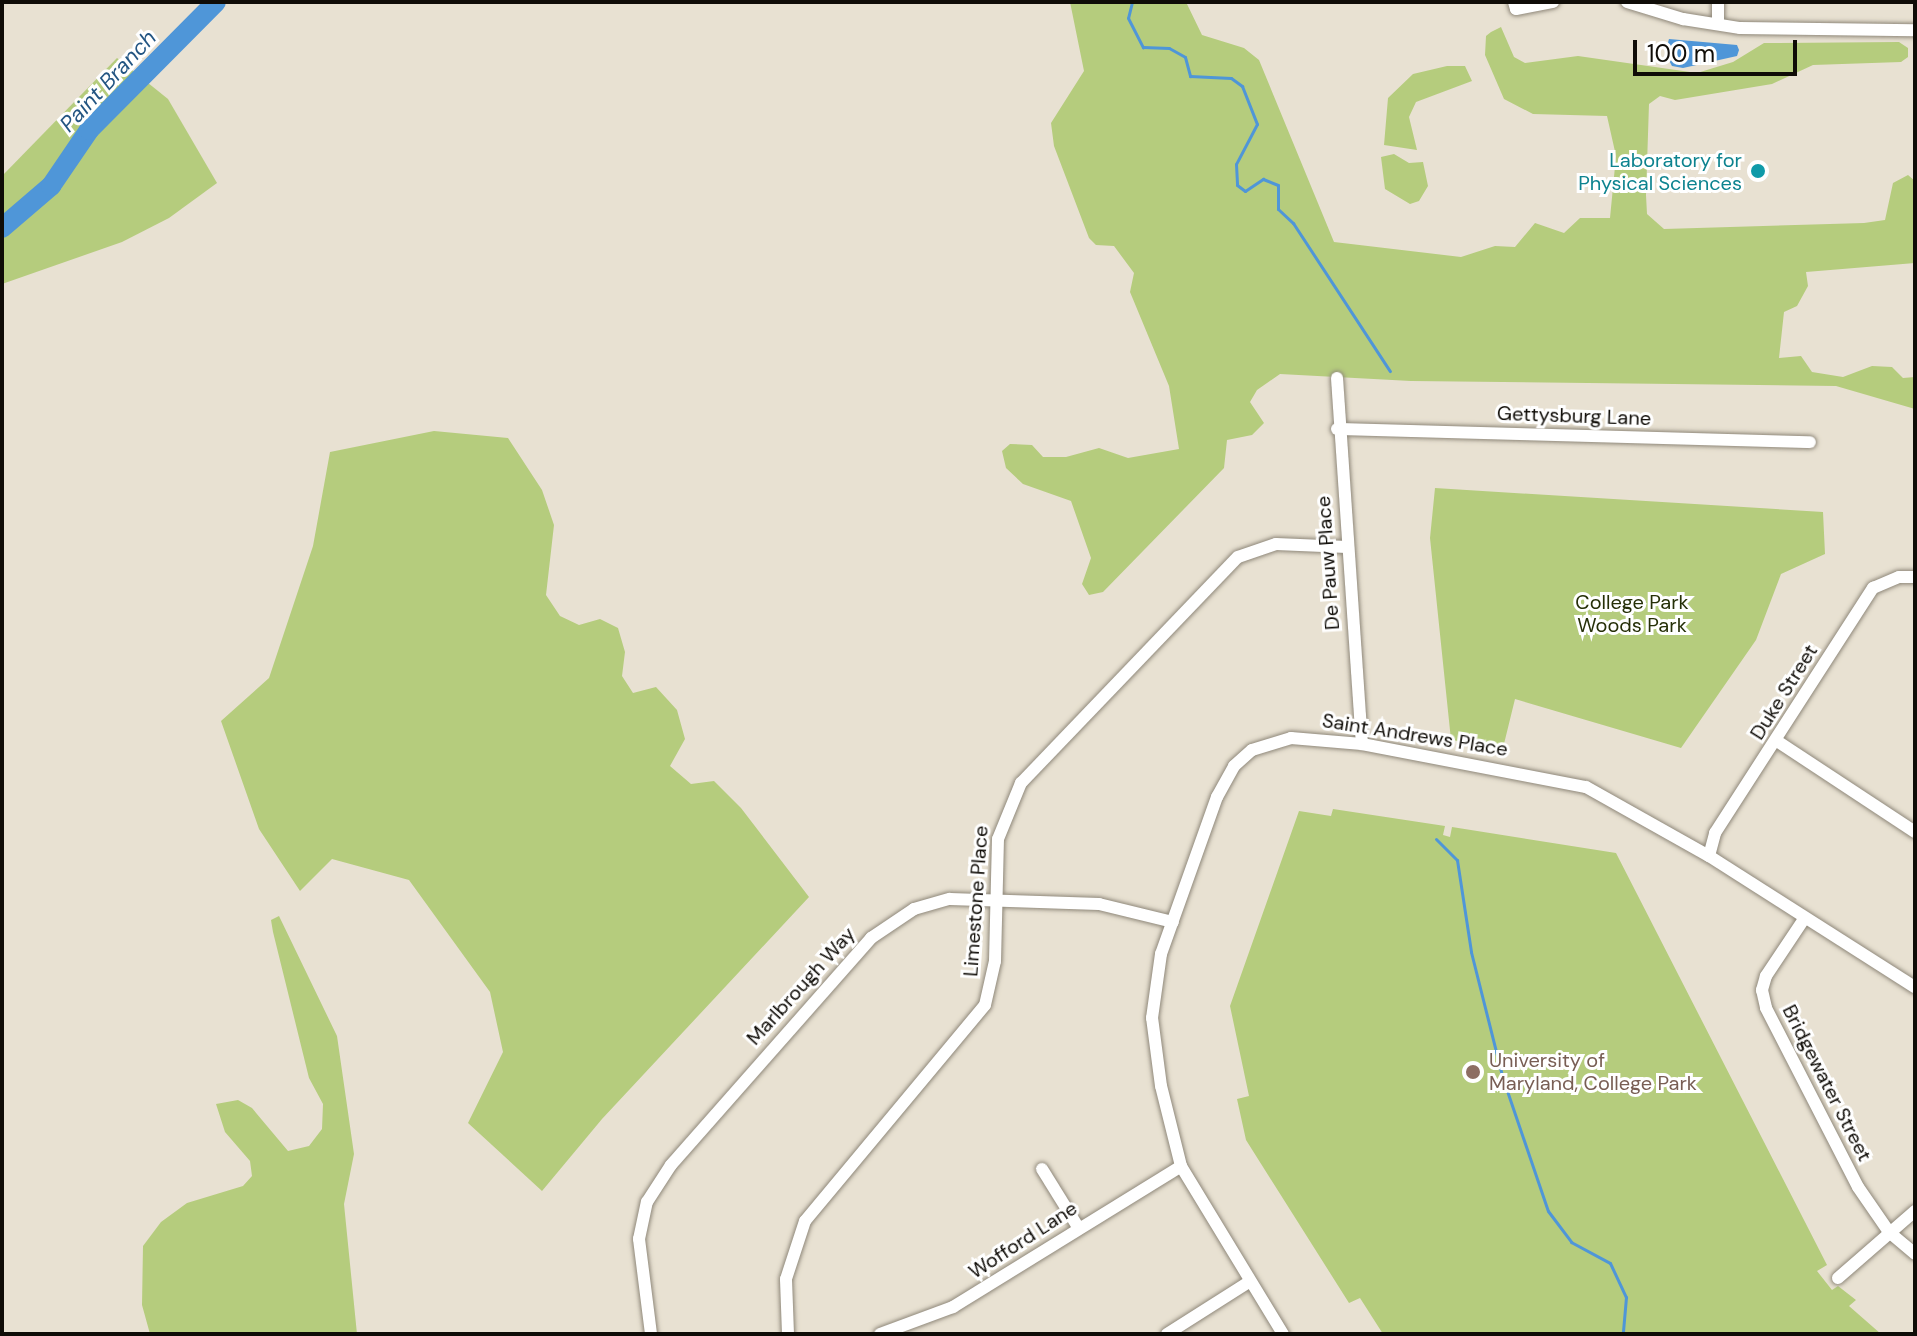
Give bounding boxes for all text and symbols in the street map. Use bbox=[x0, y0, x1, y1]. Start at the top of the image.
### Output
scale bar bbox=[1637, 24, 1801, 74]
water label: Paint Branch bbox=[54, 25, 162, 137]
text: 100 m bbox=[1647, 38, 1715, 69]
place label: Laboratory for Physical Sciences bbox=[1578, 148, 1742, 195]
marker: Laboratory for Physical Sciences bbox=[1749, 162, 1767, 180]
street label: Gettysburg Lane bbox=[1496, 401, 1652, 431]
street label: De Pauw Place bbox=[1311, 495, 1345, 631]
park label: College Park Woods Park bbox=[1575, 590, 1689, 637]
street label: Duke Street bbox=[1745, 640, 1823, 744]
street label: Saint Andrews Place bbox=[1320, 708, 1510, 762]
street label: Limestone Place bbox=[959, 825, 993, 977]
street label: Marlbrough Way bbox=[742, 922, 860, 1050]
street label: Bridgewater Street bbox=[1777, 1001, 1877, 1165]
place label: University of Maryland, College Park bbox=[1489, 1048, 1697, 1095]
marker: University of Maryland, College Park bbox=[1464, 1063, 1482, 1081]
street label: Wofford Lane bbox=[964, 1196, 1082, 1284]

